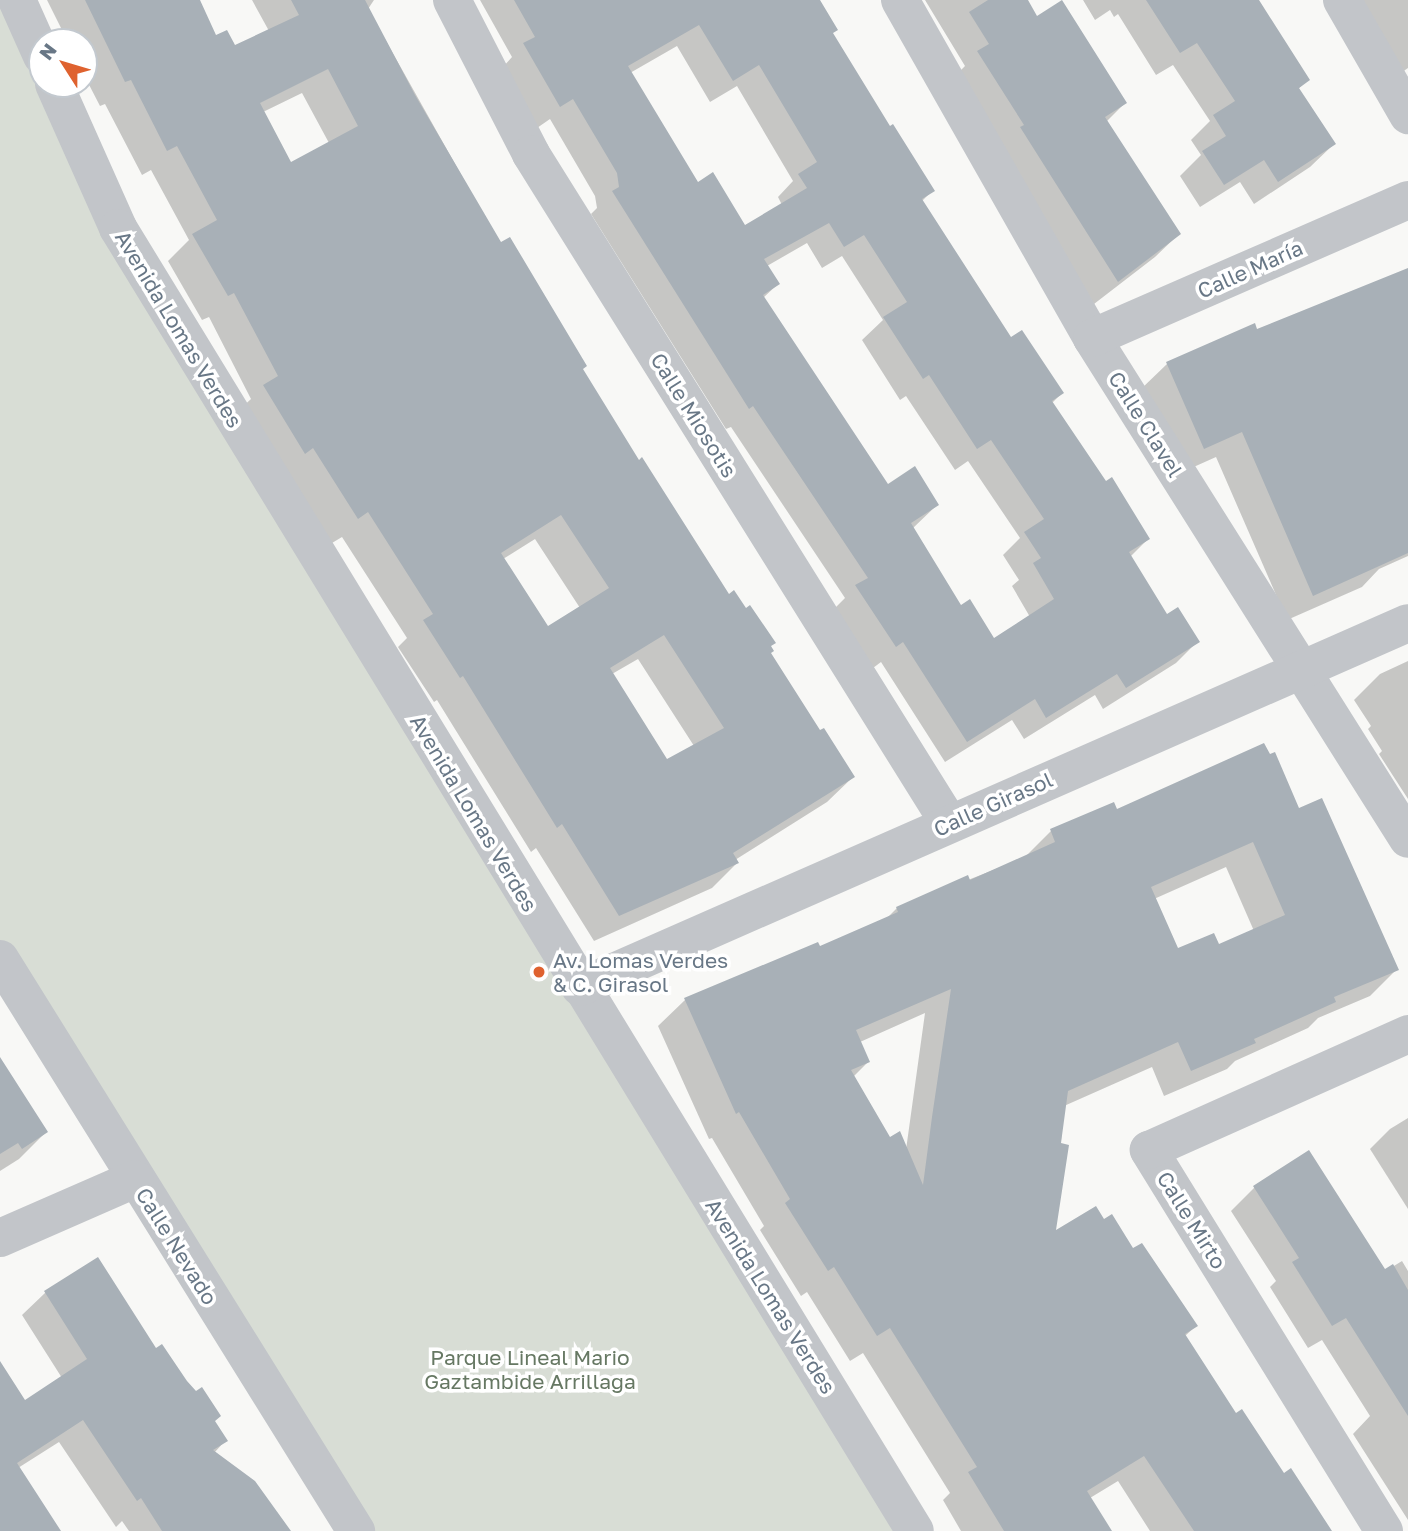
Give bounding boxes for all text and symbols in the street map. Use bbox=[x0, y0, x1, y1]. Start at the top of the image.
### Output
north arrow bbox=[28, 28, 98, 98]
text: N bbox=[34, 39, 61, 64]
street label: Avenida Lomas Verdes bbox=[110, 226, 248, 432]
street label: Calle María bbox=[1194, 235, 1306, 303]
street label: Calle Miosotis bbox=[646, 348, 742, 482]
street label: Calle Clavel bbox=[1104, 367, 1188, 481]
street label: Avenida Lomas Verdes bbox=[405, 710, 543, 916]
street label: Calle Girasol bbox=[930, 767, 1056, 841]
place label: Av. Lomas Verdes & C. Girasol bbox=[553, 947, 728, 997]
marker: Av. Lomas Verdes & C. Girasol bbox=[531, 964, 547, 980]
street label: Calle Mirto bbox=[1152, 1167, 1232, 1273]
street label: Calle Nevado bbox=[131, 1183, 223, 1309]
street label: Avenida Lomas Verdes bbox=[701, 1194, 841, 1398]
park label: Parque Lineal Mario Gaztambide Arrillaga bbox=[424, 1344, 636, 1394]

